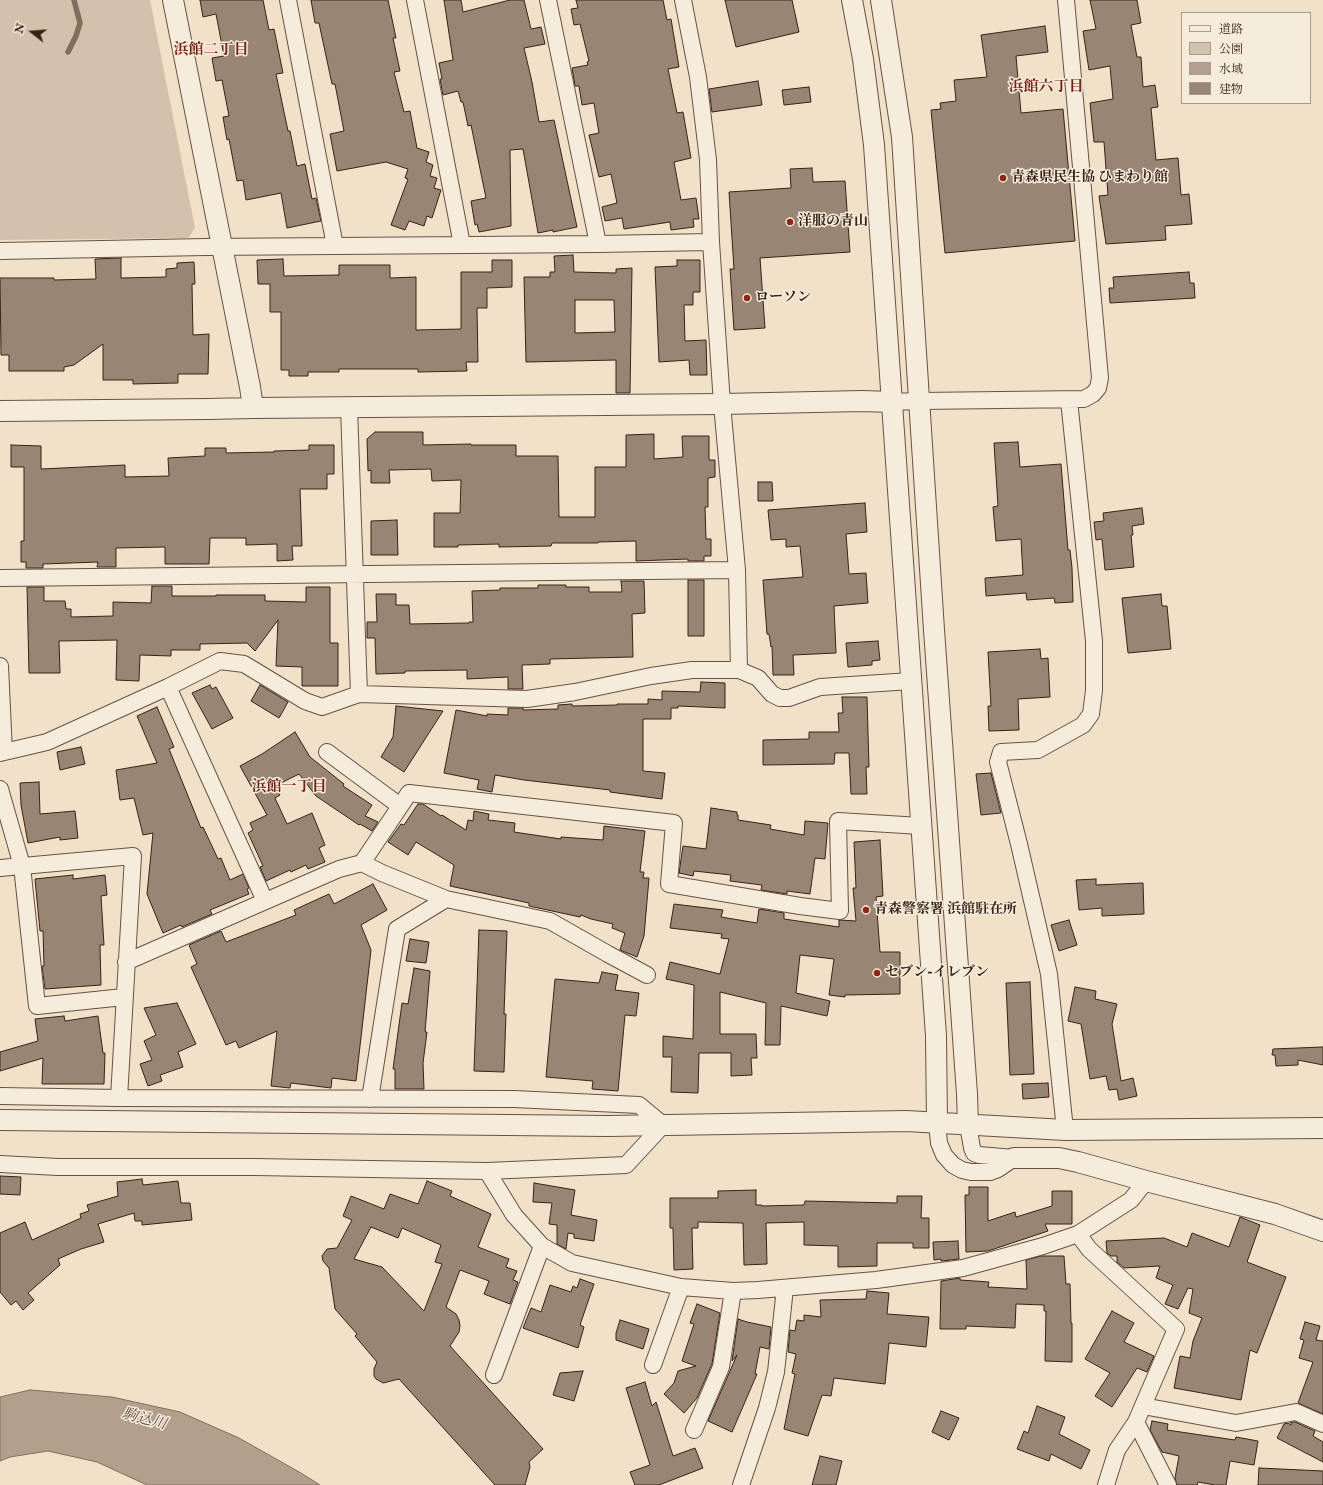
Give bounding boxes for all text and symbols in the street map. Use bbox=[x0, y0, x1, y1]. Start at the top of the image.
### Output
north arrow bbox=[12, 12, 52, 52]
legend bbox=[1181, 12, 1311, 104]
text: N bbox=[12, 22, 28, 35]
text: 道路 bbox=[1219, 22, 1243, 37]
district label: 浜館二丁目 bbox=[174, 42, 248, 60]
text: 公園 bbox=[1219, 42, 1243, 57]
text: 水域 bbox=[1219, 62, 1243, 77]
district label: 浜館六丁目 bbox=[1009, 79, 1083, 97]
text: 建物 bbox=[1219, 82, 1243, 97]
place label: 青森県民生協 ひまわり館 bbox=[1011, 170, 1168, 186]
marker: 青森県民生協 ひまわり館 bbox=[998, 173, 1008, 183]
place label: 洋服の青山 bbox=[798, 214, 868, 230]
marker: 洋服の青山 bbox=[785, 217, 795, 227]
place label: ローソン bbox=[755, 290, 811, 306]
marker: ローソン bbox=[742, 293, 752, 303]
district label: 浜館一丁目 bbox=[252, 779, 326, 797]
place label: 青森警察署 浜館駐在所 bbox=[874, 902, 1017, 918]
marker: 青森警察署 浜館駐在所 bbox=[861, 905, 871, 915]
place label: セブン-イレブン bbox=[885, 965, 989, 981]
marker: セブン-イレブン bbox=[872, 968, 882, 978]
water label: 駒込川 bbox=[120, 1405, 168, 1435]

